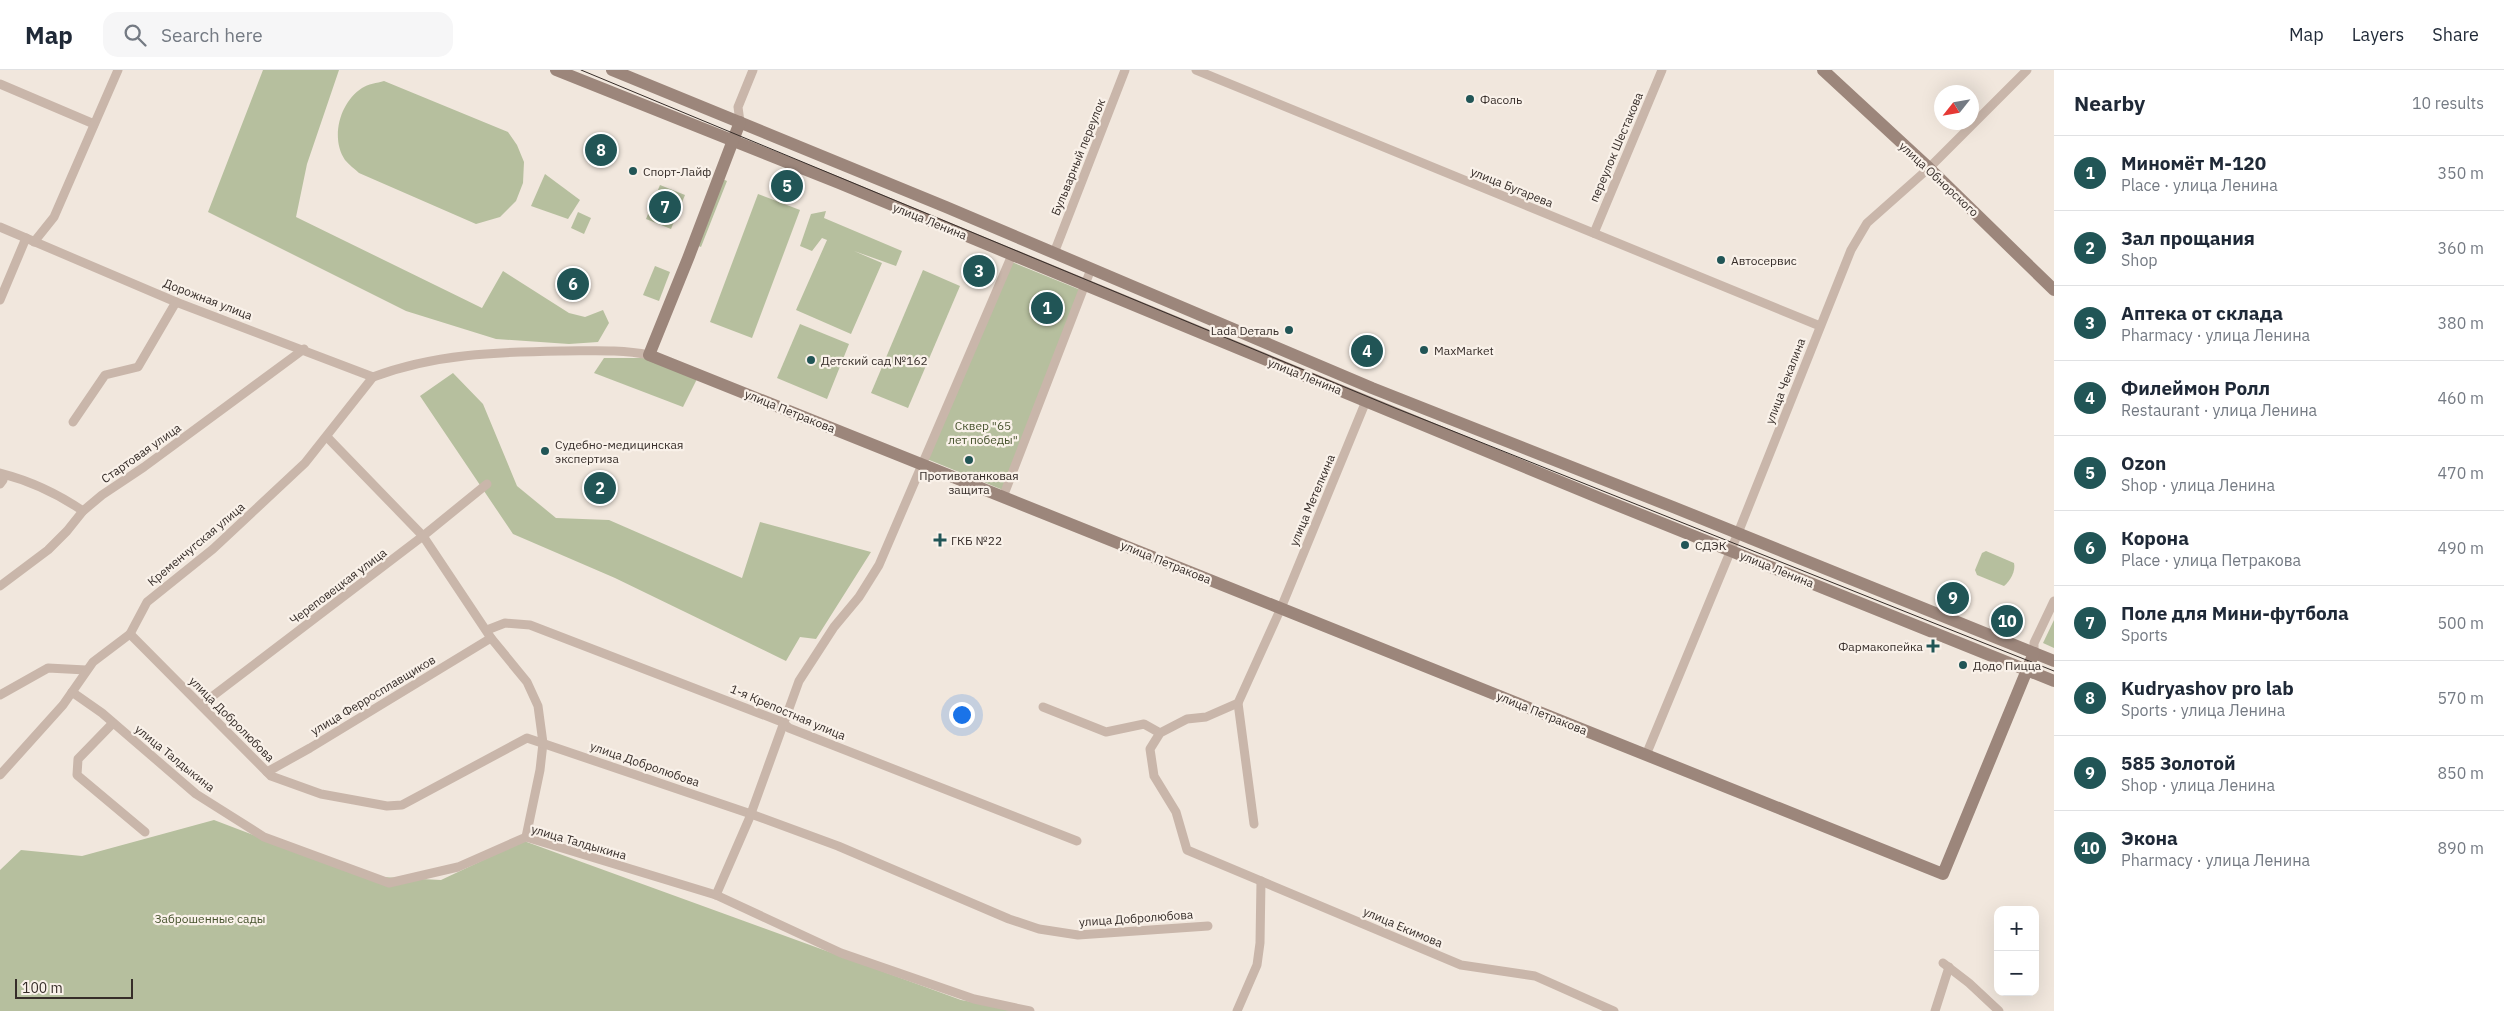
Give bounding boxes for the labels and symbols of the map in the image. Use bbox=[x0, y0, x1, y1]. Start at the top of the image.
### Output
north arrow bbox=[1934, 85, 1979, 130]
street label: переулок Шестакова bbox=[1586, 89, 1646, 204]
place label: Фасоль bbox=[1480, 92, 1522, 107]
marker: Фасоль bbox=[1464, 93, 1476, 105]
street label: Бульварный переулок bbox=[1048, 96, 1108, 218]
pin: 8 bbox=[585, 131, 617, 169]
street label: улица Обнорского bbox=[1896, 138, 1982, 220]
place label: Спорт-Лайф bbox=[643, 164, 711, 179]
street label: улица Бугарева bbox=[1469, 164, 1556, 211]
marker: Спорт-Лайф bbox=[627, 165, 639, 177]
pin: 5 bbox=[771, 167, 803, 205]
pin: 7 bbox=[649, 188, 681, 226]
street label: улица Ленина bbox=[891, 199, 970, 243]
pin: 3 bbox=[963, 252, 995, 290]
place label: Автосервис bbox=[1731, 253, 1797, 268]
marker: Автосервис bbox=[1715, 254, 1727, 266]
pin: 6 bbox=[557, 265, 589, 303]
street label: Дорожная улица bbox=[161, 275, 255, 323]
pin: 1 bbox=[1031, 289, 1063, 327]
place label: Lada Dеталь bbox=[1211, 323, 1279, 338]
marker: Lada Dеталь bbox=[1283, 324, 1295, 336]
pin: 4 bbox=[1351, 332, 1383, 370]
street label: улица Чекалина bbox=[1762, 335, 1808, 426]
place label: MaxMarket bbox=[1434, 343, 1494, 358]
marker: MaxMarket bbox=[1418, 344, 1430, 356]
place label: Детский сад №162 bbox=[821, 353, 928, 368]
marker: Детский сад №162 bbox=[805, 354, 817, 366]
street label: улица Ленина bbox=[1266, 354, 1345, 398]
street label: улица Петракова bbox=[743, 386, 838, 436]
park label: Сквер "65 лет победы" bbox=[948, 418, 1018, 447]
street label: Стартовая улица bbox=[98, 420, 184, 486]
place label: Судебно-медицинская экспертиза bbox=[555, 437, 683, 466]
marker: Судебно-медицинская экспертиза bbox=[539, 445, 551, 457]
street label: улица Метелкина bbox=[1286, 451, 1338, 548]
marker: Противотанковая защита bbox=[963, 454, 975, 466]
place label: Противотанковая защита bbox=[919, 468, 1019, 497]
pin: 2 bbox=[584, 469, 616, 507]
street label: Кременчугская улица bbox=[144, 499, 248, 589]
marker: ГКБ №22 bbox=[933, 533, 947, 547]
place label: ГКБ №22 bbox=[951, 533, 1002, 548]
street label: улица Петракова bbox=[1119, 537, 1214, 587]
place label: СДЭК bbox=[1695, 538, 1727, 553]
marker: СДЭК bbox=[1679, 539, 1691, 551]
street label: Череповецкая улица bbox=[287, 544, 390, 627]
street label: улица Ленина bbox=[1738, 547, 1817, 591]
pin: 9 bbox=[1937, 579, 1969, 617]
pin: 10 bbox=[1991, 602, 2023, 640]
place label: Фармакопейка bbox=[1838, 639, 1924, 654]
marker: Фармакопейка bbox=[1927, 640, 1939, 652]
street label: улица Ферросплавщиков bbox=[308, 652, 438, 738]
place label: Додо Пицца bbox=[1973, 658, 2042, 673]
marker: Додо Пицца bbox=[1957, 659, 1969, 671]
street label: улица Добролюбова bbox=[186, 673, 278, 765]
street label: 1-я Крепостная улица bbox=[728, 681, 849, 743]
street label: улица Петракова bbox=[1495, 688, 1590, 738]
your location bbox=[949, 702, 975, 728]
street label: улица Талдыкина bbox=[132, 721, 218, 795]
street label: улица Добролюбова bbox=[588, 738, 702, 790]
street label: улица Талдыкина bbox=[530, 821, 629, 863]
street label: улица Екимова bbox=[1361, 904, 1446, 951]
street label: улица Добролюбова bbox=[1078, 906, 1194, 929]
park label: Заброшенные сады bbox=[155, 911, 266, 926]
scale bar bbox=[15, 976, 132, 999]

